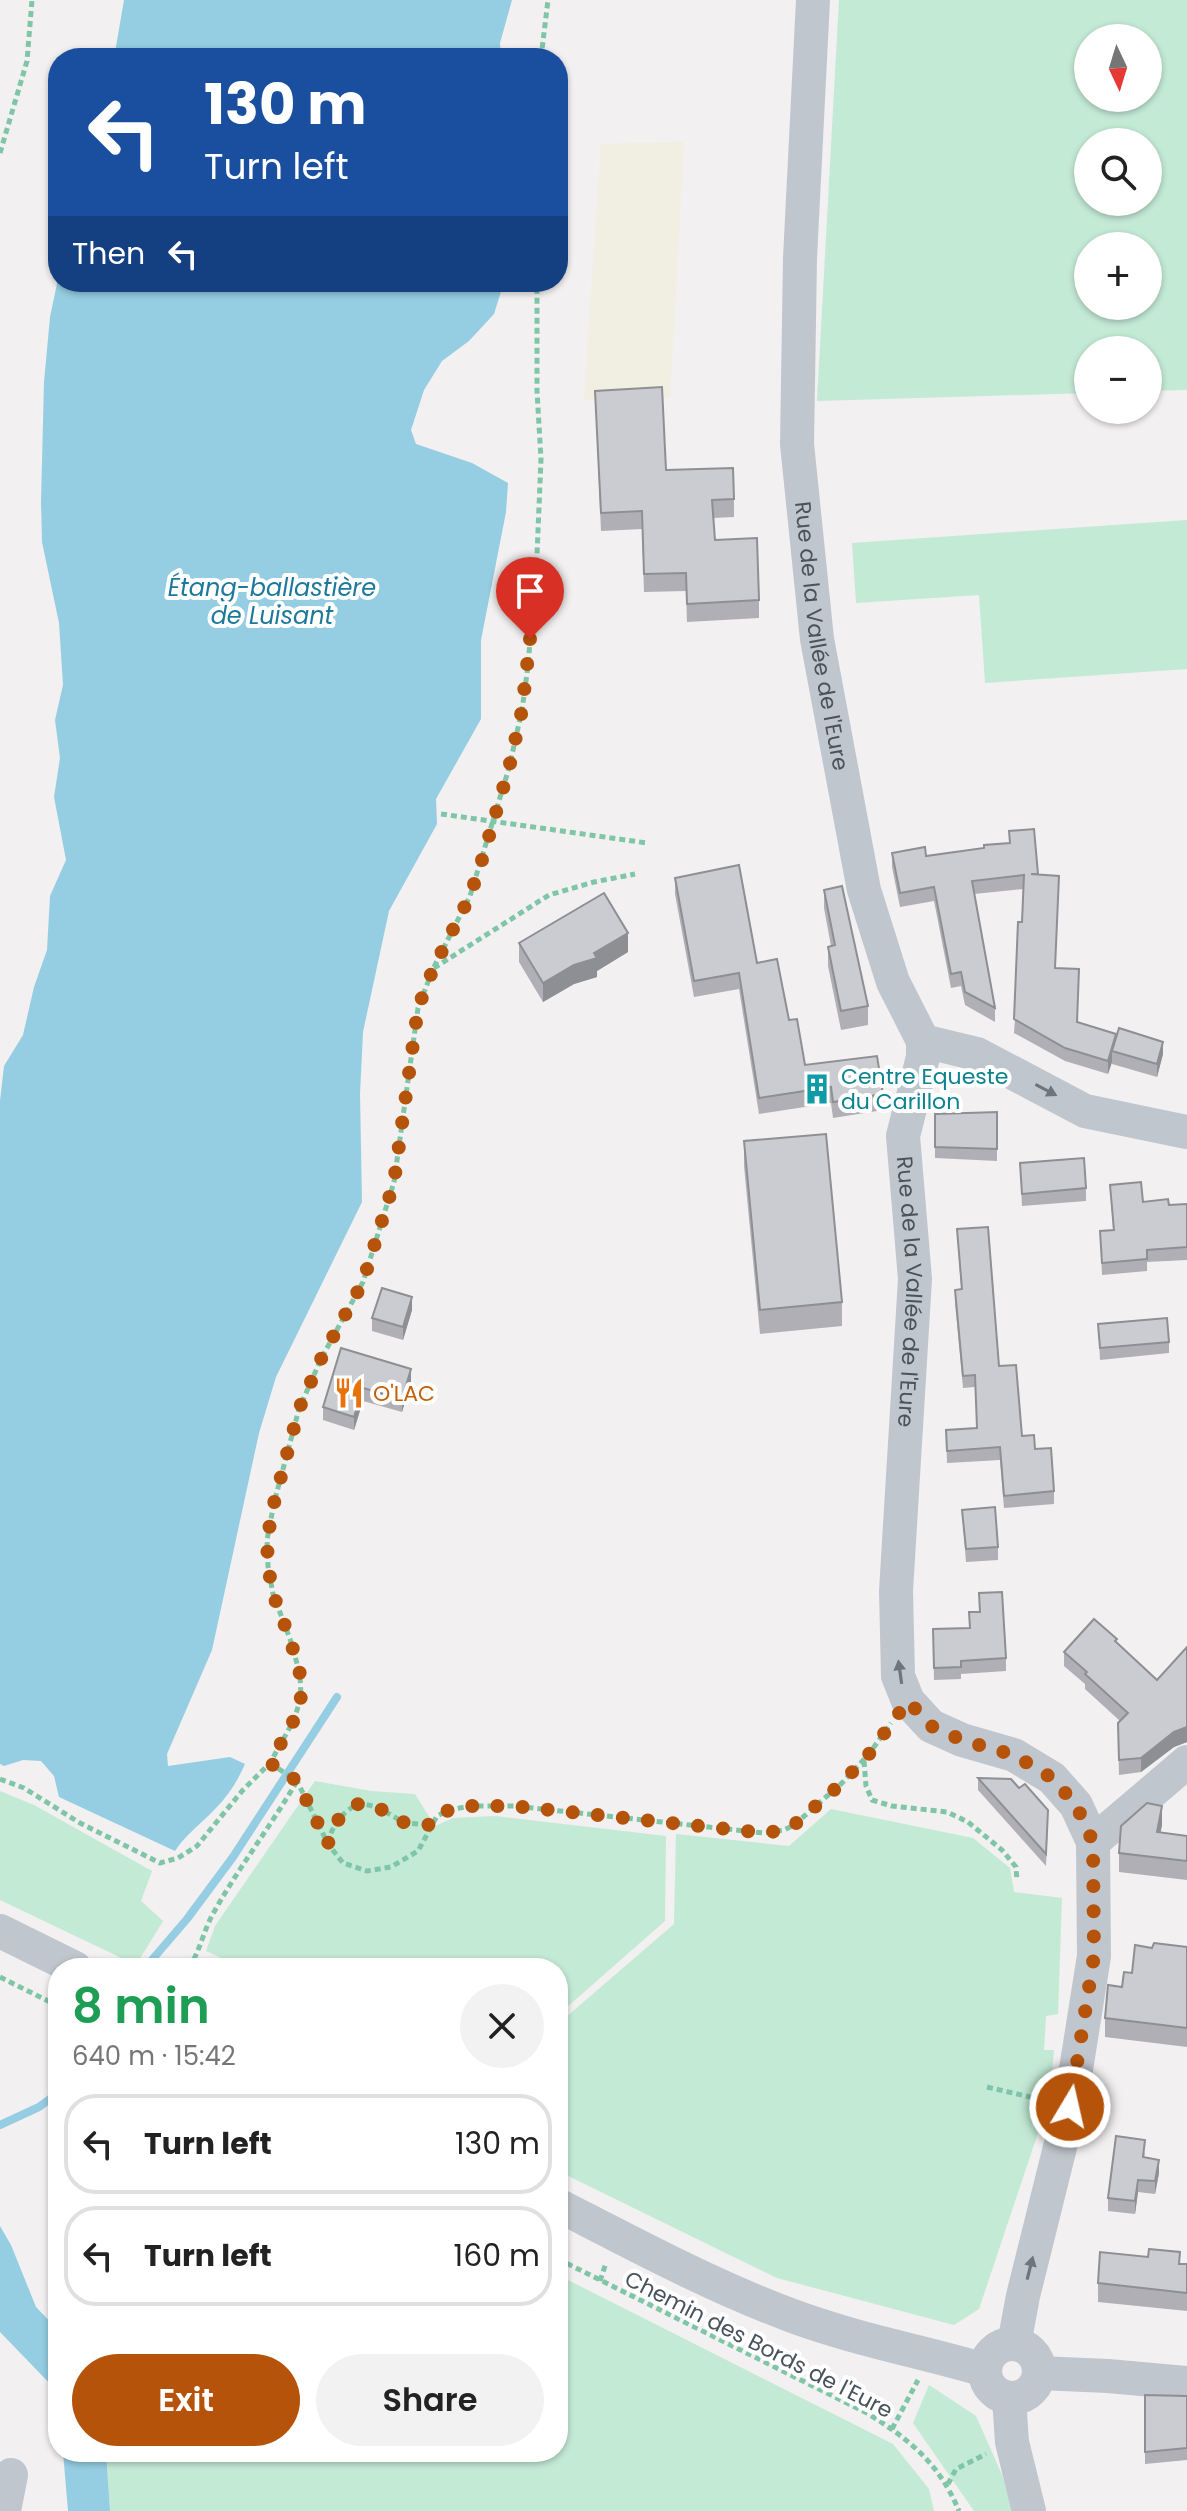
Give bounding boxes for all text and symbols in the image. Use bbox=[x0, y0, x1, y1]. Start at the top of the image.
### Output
north arrow bbox=[1074, 24, 1162, 112]
map controls bbox=[1074, 24, 1162, 424]
text: 130 m bbox=[204, 65, 367, 144]
icon: left bbox=[72, 80, 176, 184]
button: search bbox=[1074, 128, 1162, 216]
text: Turn left bbox=[204, 141, 349, 192]
text: Then bbox=[72, 232, 145, 275]
icon: left bbox=[161, 232, 205, 276]
button: + bbox=[1074, 232, 1162, 320]
button: − bbox=[1074, 336, 1162, 424]
street label: Rue de la Vallée de l'Eure bbox=[787, 500, 856, 773]
pin bbox=[496, 557, 564, 639]
icon: arrive bbox=[508, 569, 552, 613]
water label: Étang-ballastière de Luisant bbox=[168, 571, 376, 632]
place label: Centre Equeste du Carillon bbox=[841, 1061, 1008, 1117]
building icon: Centre Equeste du Carillon bbox=[800, 1072, 834, 1106]
one-way arrow bbox=[1035, 1083, 1057, 1097]
street label: Rue de la Vallée de l'Eure bbox=[889, 1155, 930, 1428]
restaurant icon: O'LAC bbox=[332, 1376, 366, 1410]
place label: O'LAC bbox=[373, 1378, 435, 1409]
one-way arrow bbox=[893, 1659, 906, 1684]
text: 8 min bbox=[72, 1973, 210, 2040]
button: close bbox=[460, 1984, 544, 2068]
text: 640 m · 15:42 bbox=[72, 2038, 236, 2074]
position arrow bbox=[1028, 2065, 1112, 2149]
icon: left bbox=[76, 2122, 120, 2166]
text: Turn left bbox=[144, 2122, 272, 2165]
text: 130 m bbox=[455, 2122, 540, 2165]
icon: left bbox=[76, 2234, 120, 2278]
text: Turn left bbox=[144, 2234, 272, 2277]
text: 160 m bbox=[454, 2234, 540, 2277]
one-way arrow bbox=[1025, 2255, 1037, 2280]
street label: Chemin des Bords de l'Eure bbox=[619, 2263, 898, 2426]
button: Exit bbox=[72, 2354, 300, 2446]
button: Share bbox=[316, 2354, 544, 2446]

